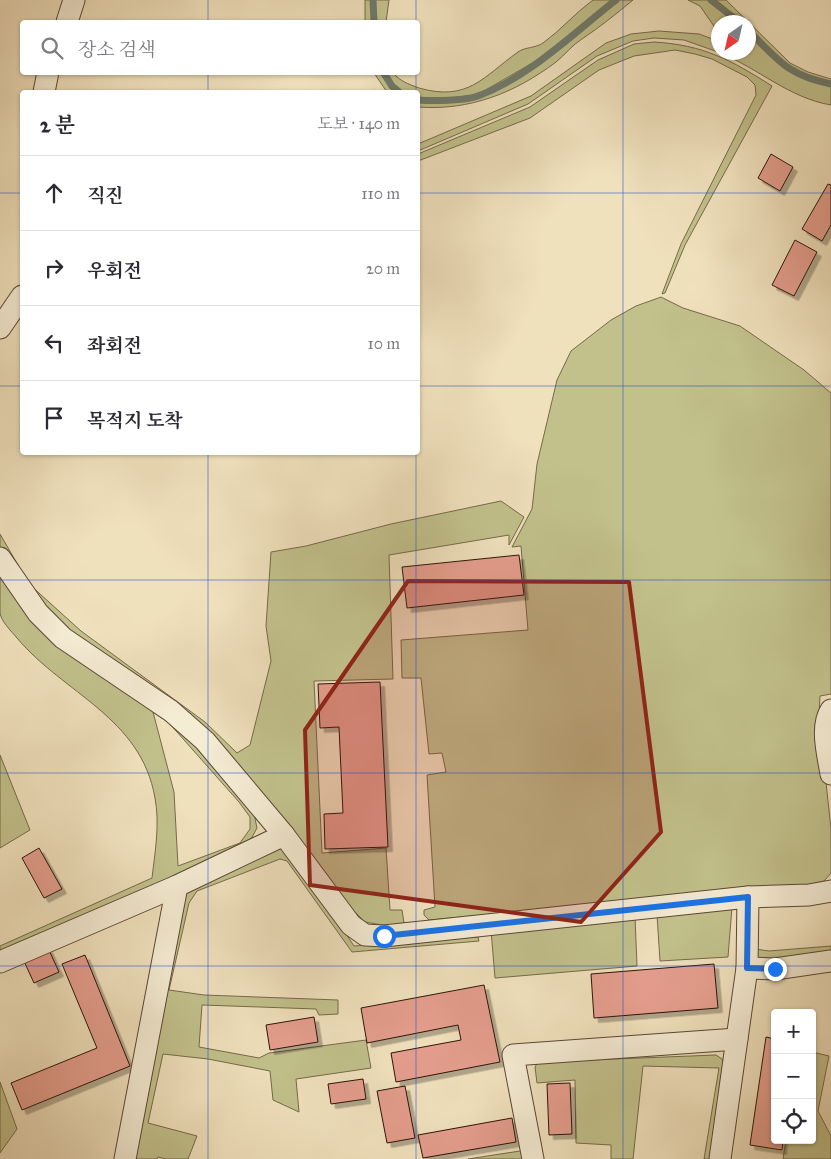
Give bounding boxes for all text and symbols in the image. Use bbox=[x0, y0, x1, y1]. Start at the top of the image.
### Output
north arrow bbox=[711, 15, 756, 60]
search box bbox=[20, 20, 420, 75]
icon: search bbox=[38, 34, 66, 62]
text: 장소 검색 bbox=[78, 38, 156, 61]
text: 2 분 bbox=[40, 112, 75, 138]
text: 도보 · 140 m bbox=[317, 114, 400, 133]
icon: ahead bbox=[40, 179, 68, 207]
text: 직진 bbox=[87, 184, 124, 207]
text: 110 m bbox=[361, 184, 400, 203]
icon: right bbox=[40, 254, 68, 282]
text: 우회전 bbox=[87, 259, 142, 282]
text: 20 m bbox=[366, 259, 400, 278]
icon: left bbox=[40, 329, 68, 357]
text: 좌회전 bbox=[87, 334, 142, 357]
text: 10 m bbox=[368, 334, 400, 353]
icon: arrive bbox=[40, 404, 68, 432]
text: 목적지 도착 bbox=[87, 409, 183, 432]
route start bbox=[373, 925, 396, 948]
route end bbox=[764, 958, 787, 981]
map controls bbox=[771, 1009, 816, 1144]
button: + bbox=[771, 1009, 816, 1054]
button: − bbox=[771, 1054, 816, 1099]
button: locate bbox=[771, 1099, 816, 1144]

